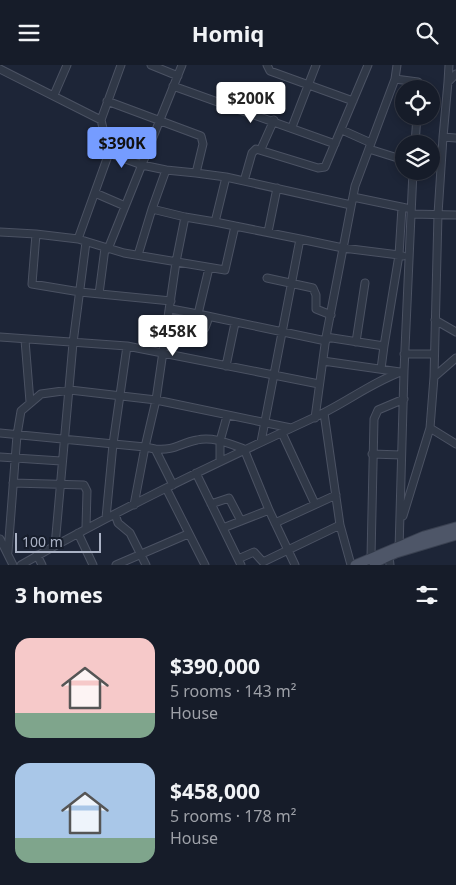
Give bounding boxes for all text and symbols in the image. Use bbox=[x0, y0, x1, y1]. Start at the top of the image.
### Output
text: Homiq bbox=[192, 18, 264, 48]
icon: menu bbox=[15, 19, 43, 47]
icon: search bbox=[413, 19, 441, 47]
map controls bbox=[395, 80, 440, 180]
button: locate bbox=[395, 80, 440, 125]
pin: $200K bbox=[216, 82, 286, 124]
text: $200K bbox=[227, 87, 275, 109]
pin: $390K bbox=[87, 127, 157, 169]
text: $390K bbox=[98, 132, 146, 154]
button: layers bbox=[395, 135, 440, 180]
pin: $458K bbox=[138, 315, 208, 357]
text: $458K bbox=[149, 320, 197, 342]
scale bar bbox=[15, 530, 101, 553]
text: 100 m bbox=[22, 532, 63, 551]
text: 3 homes bbox=[15, 581, 103, 609]
icon: filters bbox=[413, 581, 441, 609]
text: $390,000 bbox=[170, 652, 260, 680]
icon: home bbox=[55, 658, 115, 718]
text: 5 rooms · 143 m² bbox=[170, 680, 296, 702]
text: House bbox=[170, 702, 218, 724]
text: $458,000 bbox=[170, 777, 260, 805]
icon: home bbox=[55, 783, 115, 843]
text: 5 rooms · 178 m² bbox=[170, 805, 296, 827]
text: House bbox=[170, 827, 218, 849]

